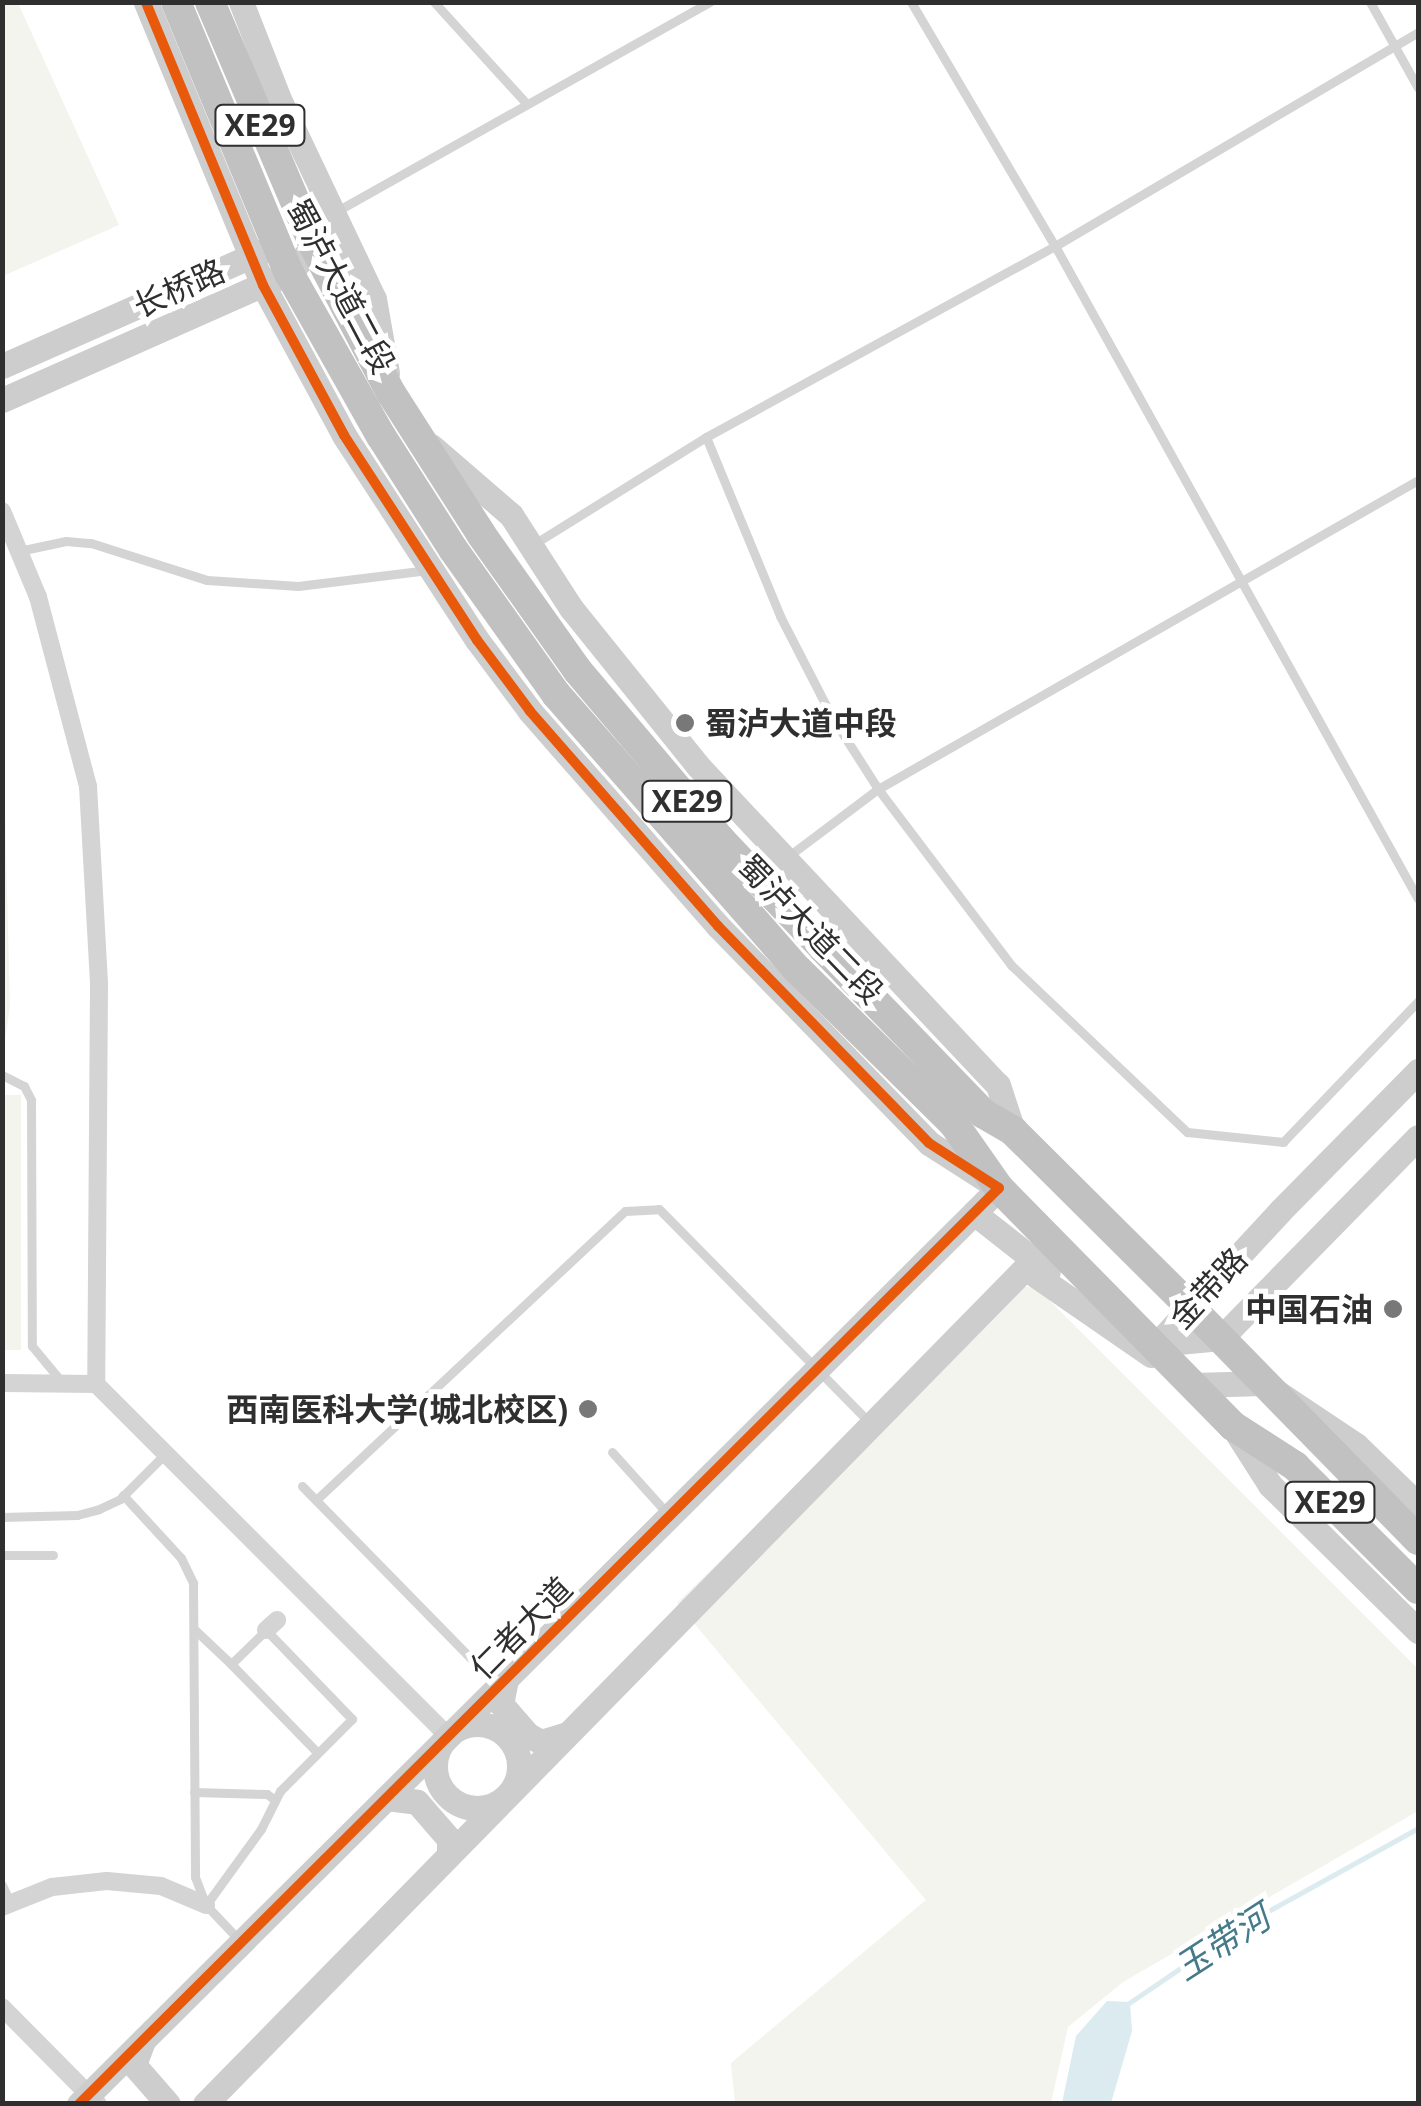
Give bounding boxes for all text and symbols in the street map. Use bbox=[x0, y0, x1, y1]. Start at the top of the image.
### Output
road number: XE29 bbox=[212, 100, 308, 150]
street label: 蜀泸大道二段 bbox=[279, 192, 403, 380]
street label: 长桥路 bbox=[127, 251, 231, 325]
place label: 蜀泸大道中段 bbox=[705, 704, 897, 742]
marker: 蜀泸大道中段 bbox=[674, 712, 696, 734]
road number: XE29 bbox=[640, 776, 734, 826]
street label: 蜀泸大道二段 bbox=[731, 847, 891, 1011]
street label: 金带路 bbox=[1161, 1240, 1255, 1336]
place label: 中国石油 bbox=[1245, 1290, 1373, 1328]
marker: 中国石油 bbox=[1382, 1298, 1404, 1320]
place label: 西南医科大学(城北校区) bbox=[226, 1390, 568, 1428]
marker: 西南医科大学(城北校区) bbox=[577, 1398, 599, 1420]
road number: XE29 bbox=[1282, 1477, 1378, 1527]
street label: 仁者大道 bbox=[462, 1569, 580, 1687]
water label: 玉带河 bbox=[1167, 1896, 1277, 1988]

